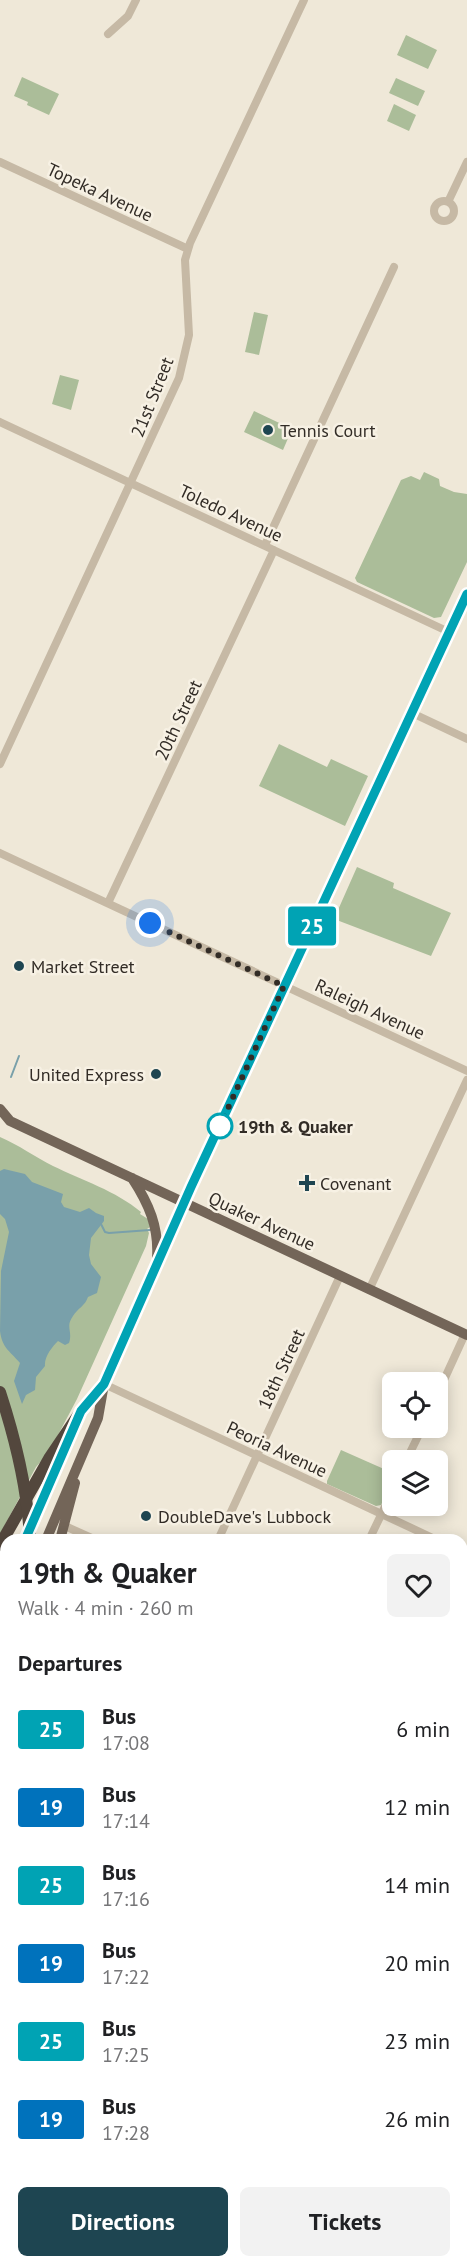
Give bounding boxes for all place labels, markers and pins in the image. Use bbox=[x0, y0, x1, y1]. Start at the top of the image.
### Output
place label: Tennis Court bbox=[280, 419, 376, 442]
marker: Tennis Court bbox=[261, 423, 275, 437]
place label: Market Street bbox=[31, 955, 135, 978]
marker: Market Street bbox=[12, 959, 26, 973]
place label: United Express bbox=[29, 1063, 144, 1086]
marker: United Express bbox=[149, 1067, 163, 1081]
marker: 19th & Quaker bbox=[207, 1113, 233, 1139]
place label: 19th & Quaker bbox=[238, 1115, 353, 1138]
place label: Covenant bbox=[320, 1172, 391, 1195]
marker: Covenant bbox=[298, 1174, 316, 1192]
place label: DoubleDave's Lubbock bbox=[158, 1505, 331, 1528]
marker: DoubleDave's Lubbock bbox=[139, 1509, 153, 1523]

